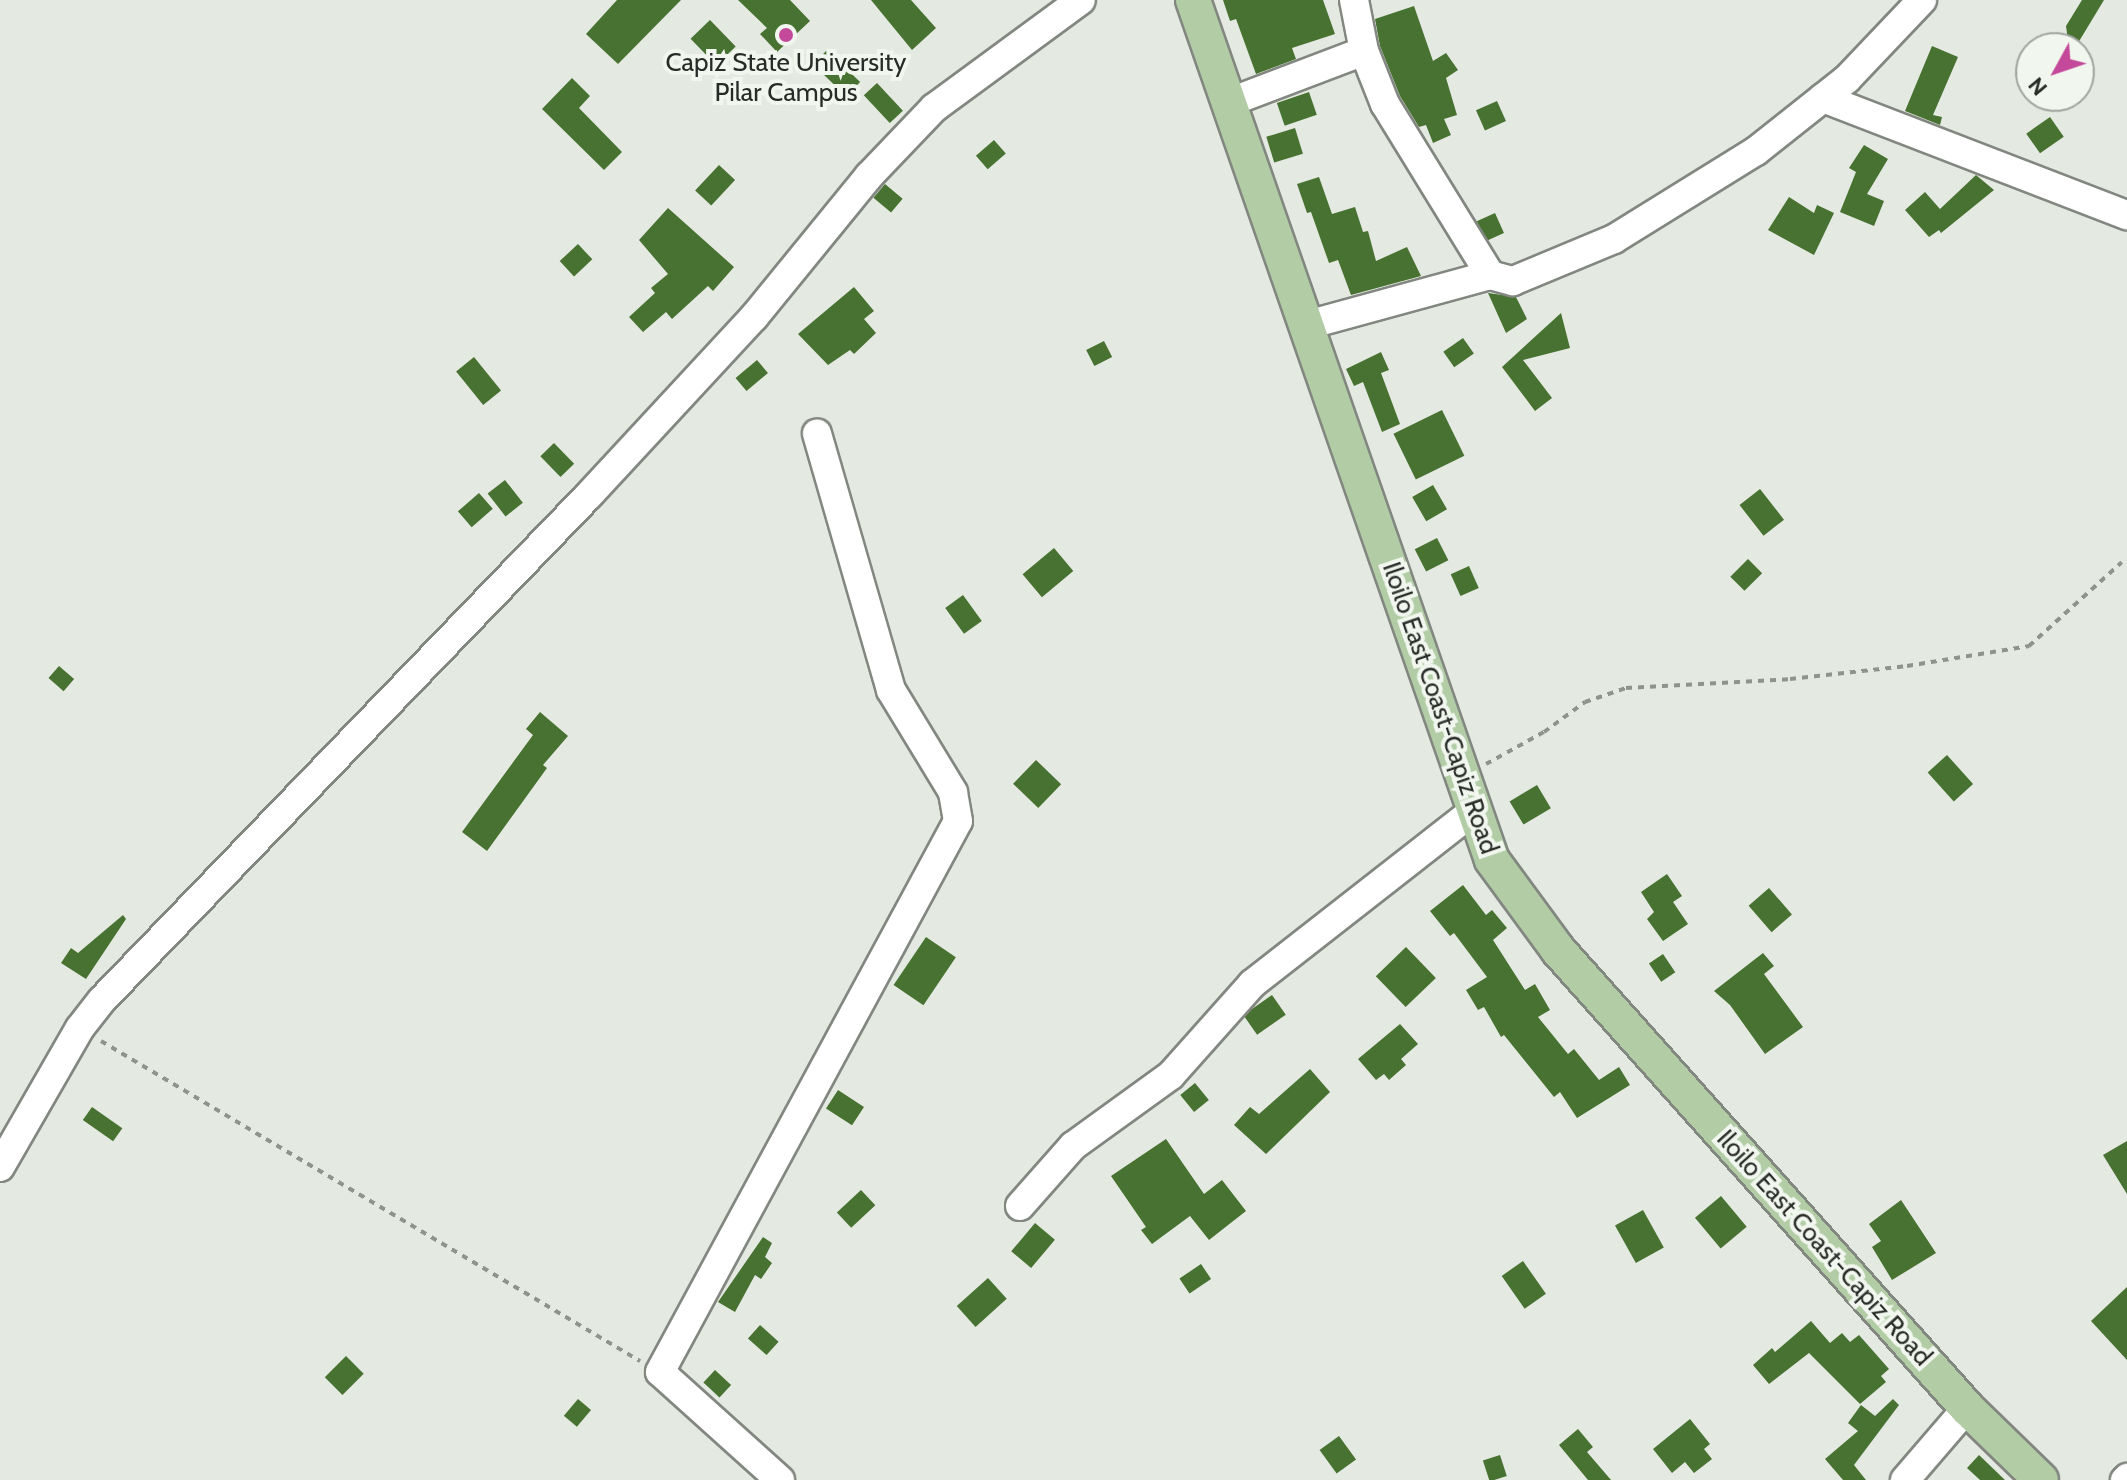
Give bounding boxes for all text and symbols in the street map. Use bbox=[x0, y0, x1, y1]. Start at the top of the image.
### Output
marker: Capiz State University Pilar Campus bbox=[777, 26, 795, 44]
north arrow bbox=[2015, 32, 2095, 112]
place label: Capiz State University Pilar Campus bbox=[666, 47, 906, 108]
text: N bbox=[2022, 72, 2053, 101]
street label: Iloilo East Coast-Capiz Road bbox=[1375, 558, 1505, 858]
street label: Iloilo East Coast-Capiz Road bbox=[1710, 1124, 1938, 1372]

